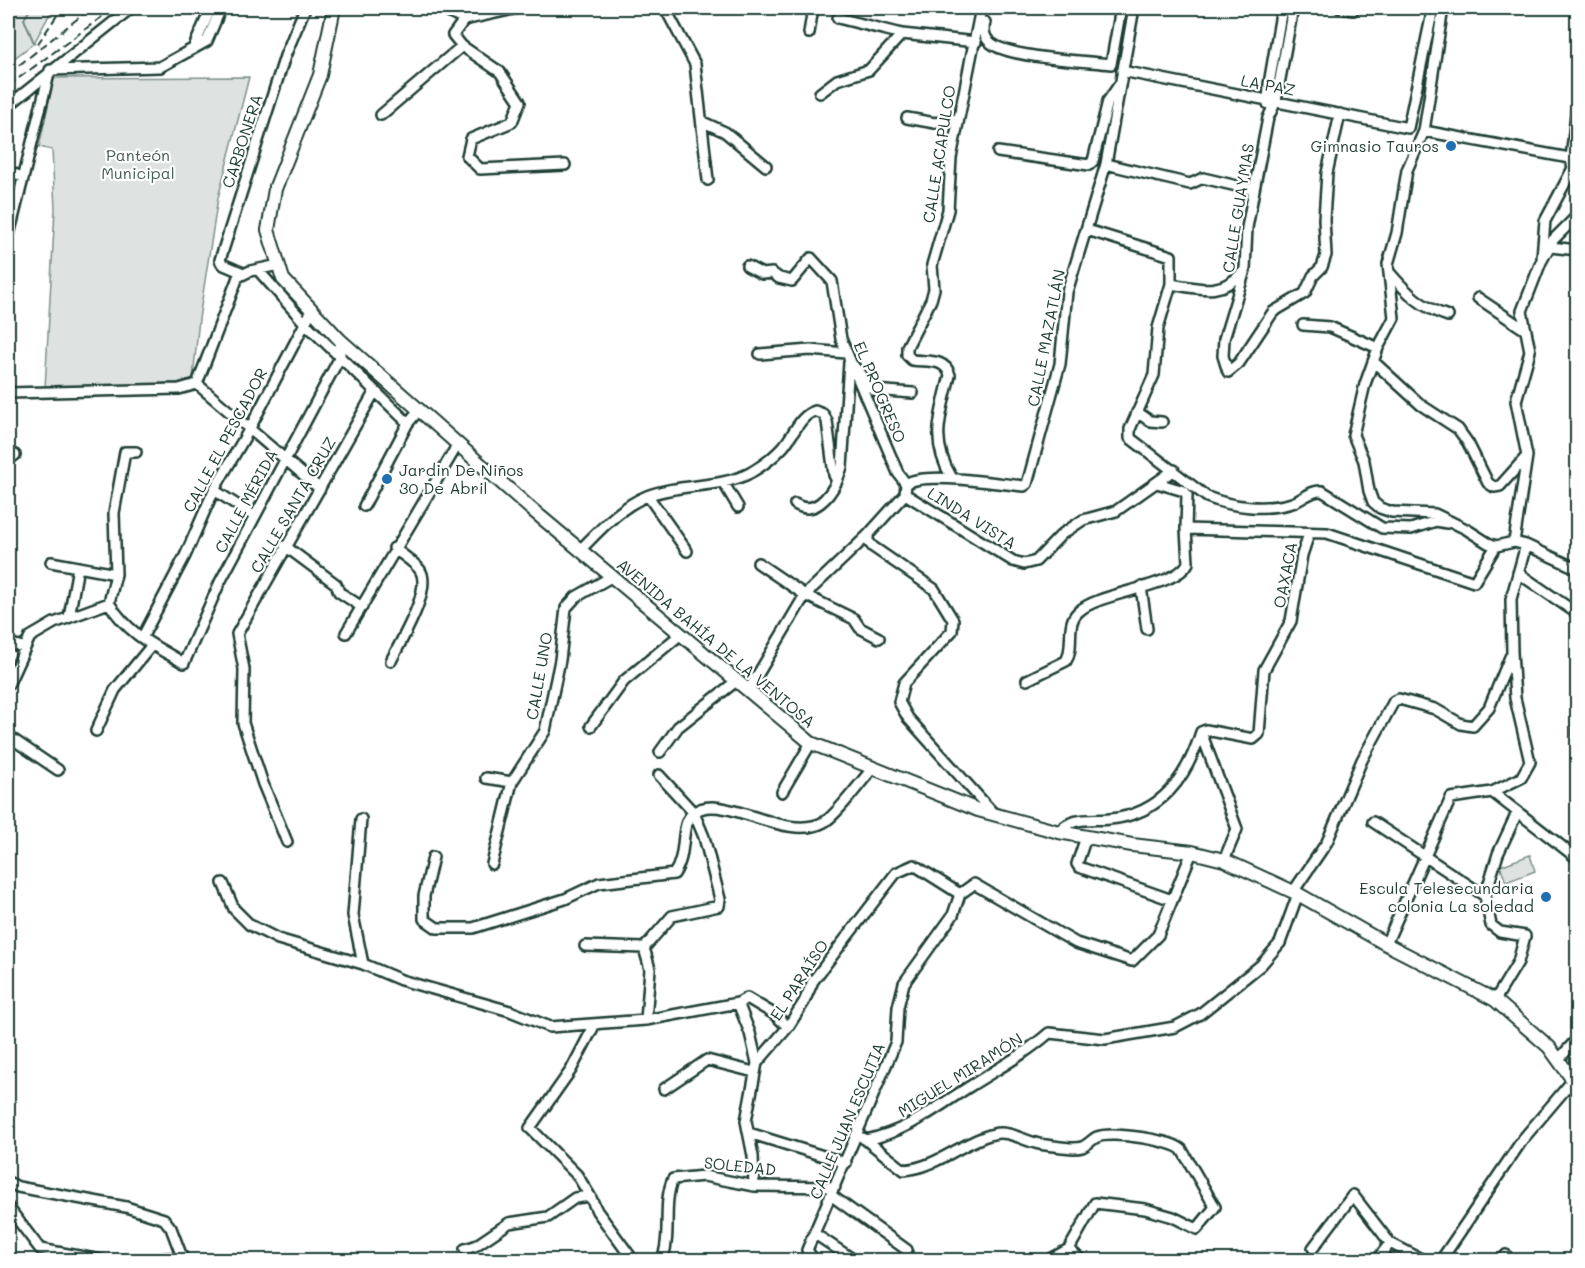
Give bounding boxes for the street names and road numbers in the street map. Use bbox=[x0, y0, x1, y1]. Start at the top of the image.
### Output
street label: LA PAZ bbox=[1239, 69, 1297, 100]
street label: CALLE ACAPULCO bbox=[917, 84, 960, 224]
street label: CARBONERA bbox=[216, 91, 267, 191]
street label: CALLE GUAYMAS bbox=[1217, 142, 1258, 274]
street label: CALLE MAZATLÁN bbox=[1022, 267, 1069, 408]
street label: EL PROGRESO bbox=[850, 338, 911, 446]
street label: CALLE EL PESCADOR bbox=[178, 364, 272, 516]
street label: CALLE SANTA CRUZ bbox=[245, 433, 340, 577]
street label: CALLE MÉRIDA bbox=[209, 445, 282, 556]
street label: LINDA VISTA bbox=[924, 482, 1021, 553]
street label: OAXACA bbox=[1268, 540, 1301, 610]
street label: AVENIDA BAHÍA DE LA VENTOSA bbox=[613, 553, 820, 732]
street label: CALLE UNO bbox=[520, 630, 557, 721]
street label: EL PARAÍSO bbox=[765, 935, 833, 1024]
street label: MIGUEL MIRAMÓN bbox=[893, 1028, 1026, 1121]
street label: CALLE JUAN ESCUTIA bbox=[804, 1039, 889, 1202]
street label: SOLEDAD bbox=[703, 1151, 777, 1180]

